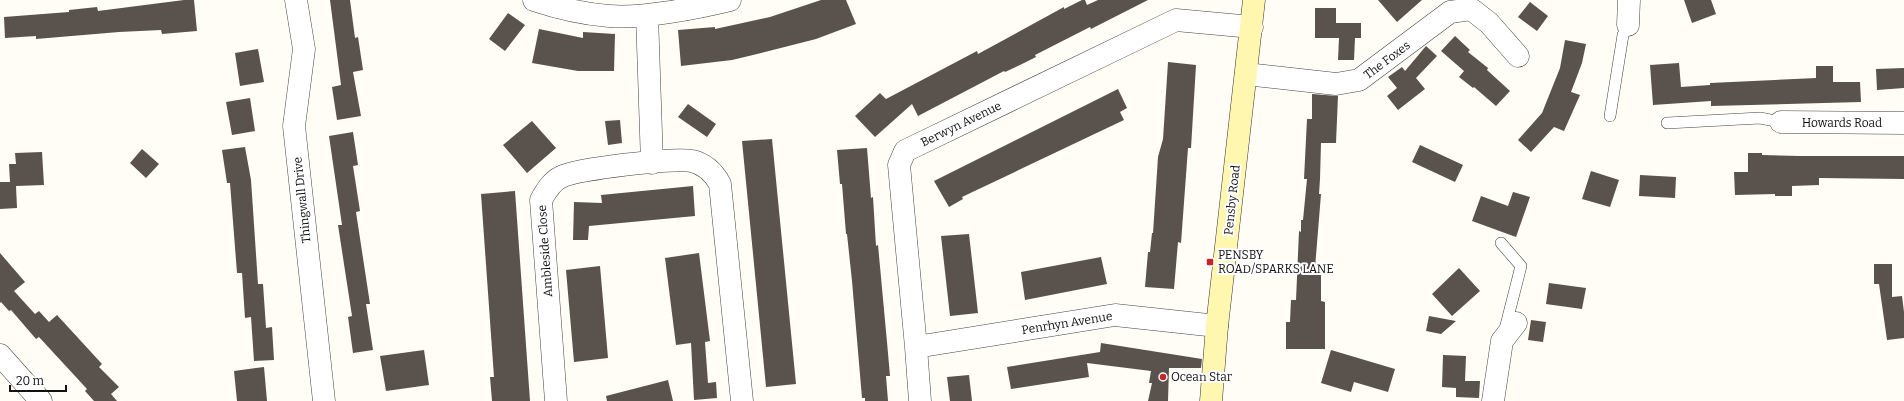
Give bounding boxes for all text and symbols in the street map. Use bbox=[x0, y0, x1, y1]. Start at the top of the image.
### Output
street label: The Foxes bbox=[1361, 38, 1413, 82]
street label: Berwyn Avenue bbox=[918, 98, 1004, 150]
street label: Howards Road bbox=[1802, 116, 1882, 130]
street label: Thingwall Drive bbox=[290, 156, 314, 244]
street label: Pensby Road bbox=[1221, 164, 1243, 236]
street label: Ambleside Close bbox=[535, 205, 555, 297]
place label: PENSBY ROAD/SPARKS LANE bbox=[1218, 248, 1334, 276]
marker: PENSBY ROAD/SPARKS LANE bbox=[1205, 257, 1215, 267]
street label: Penrhyn Avenue bbox=[1021, 309, 1113, 337]
scale bar bbox=[10, 367, 66, 393]
place label: Ocean Star bbox=[1171, 370, 1233, 384]
marker: Ocean Star bbox=[1158, 372, 1168, 382]
text: 20 m bbox=[16, 374, 45, 388]

